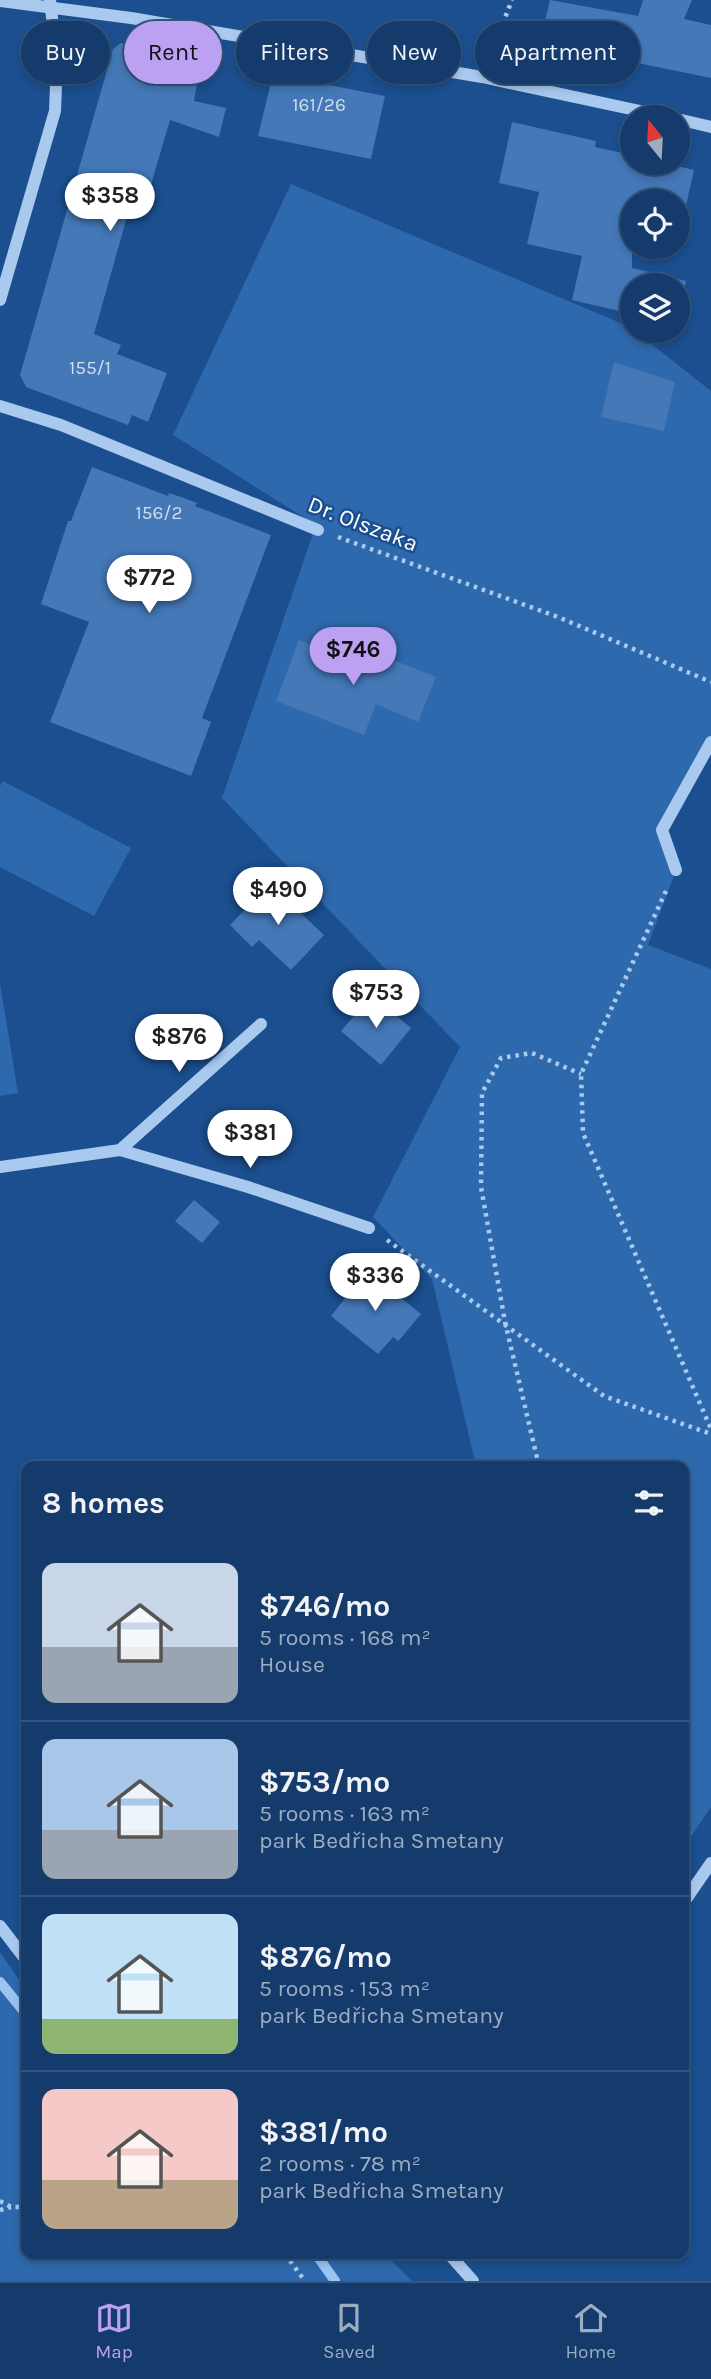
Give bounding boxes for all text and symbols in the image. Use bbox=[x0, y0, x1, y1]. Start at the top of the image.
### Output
chip: Buy bbox=[21, 21, 110, 84]
chip: Rent bbox=[124, 21, 222, 84]
chip: Filters bbox=[236, 21, 353, 84]
chip: New bbox=[367, 21, 461, 84]
chip: Apartment bbox=[475, 21, 640, 84]
house number: 161/26 bbox=[292, 94, 346, 116]
north arrow bbox=[620, 105, 690, 175]
map controls bbox=[620, 105, 690, 343]
pin: $358 bbox=[69, 174, 151, 233]
text: $358 bbox=[81, 182, 139, 209]
button: locate bbox=[620, 189, 690, 259]
button: layers bbox=[620, 273, 690, 343]
house number: 155/1 bbox=[69, 357, 111, 379]
street label: Dr. Olszaka bbox=[304, 491, 422, 557]
house number: 156/2 bbox=[135, 502, 183, 524]
pin: $772 bbox=[108, 556, 190, 615]
text: $772 bbox=[123, 564, 175, 591]
pin: $746 bbox=[312, 628, 394, 687]
text: $746 bbox=[326, 636, 380, 663]
pin: $490 bbox=[237, 867, 319, 927]
text: $490 bbox=[249, 876, 307, 903]
pin: $753 bbox=[335, 970, 417, 1030]
text: $753 bbox=[349, 979, 403, 1006]
pin: $876 bbox=[138, 1014, 220, 1074]
text: $876 bbox=[151, 1023, 207, 1050]
pin: $381 bbox=[209, 1110, 291, 1170]
text: $381 bbox=[223, 1119, 277, 1146]
pin: $336 bbox=[334, 1254, 416, 1313]
text: $336 bbox=[346, 1262, 404, 1289]
icon: filters bbox=[630, 1484, 668, 1522]
text: 8 homes bbox=[42, 1485, 165, 1521]
text: $746/mo bbox=[259, 1588, 390, 1624]
icon: home bbox=[98, 1591, 182, 1675]
text: 5 rooms · 168 m² bbox=[259, 1624, 431, 1651]
text: House bbox=[259, 1651, 325, 1678]
text: $753/mo bbox=[259, 1764, 390, 1800]
icon: home bbox=[98, 1767, 182, 1851]
text: 5 rooms · 163 m² bbox=[259, 1800, 430, 1827]
text: park Bedřicha Smetany bbox=[259, 1827, 504, 1854]
text: $876/mo bbox=[259, 1939, 392, 1975]
icon: home bbox=[98, 1942, 182, 2026]
text: 5 rooms · 153 m² bbox=[259, 1975, 430, 2002]
text: park Bedřicha Smetany bbox=[259, 2002, 504, 2029]
text: $381/mo bbox=[259, 2114, 388, 2150]
icon: home bbox=[98, 2117, 182, 2201]
text: 2 rooms · 78 m² bbox=[259, 2150, 421, 2177]
text: park Bedřicha Smetany bbox=[259, 2177, 504, 2204]
tab: Map bbox=[95, 2299, 133, 2363]
tab: Saved bbox=[323, 2299, 375, 2363]
tab: Home bbox=[565, 2299, 616, 2363]

